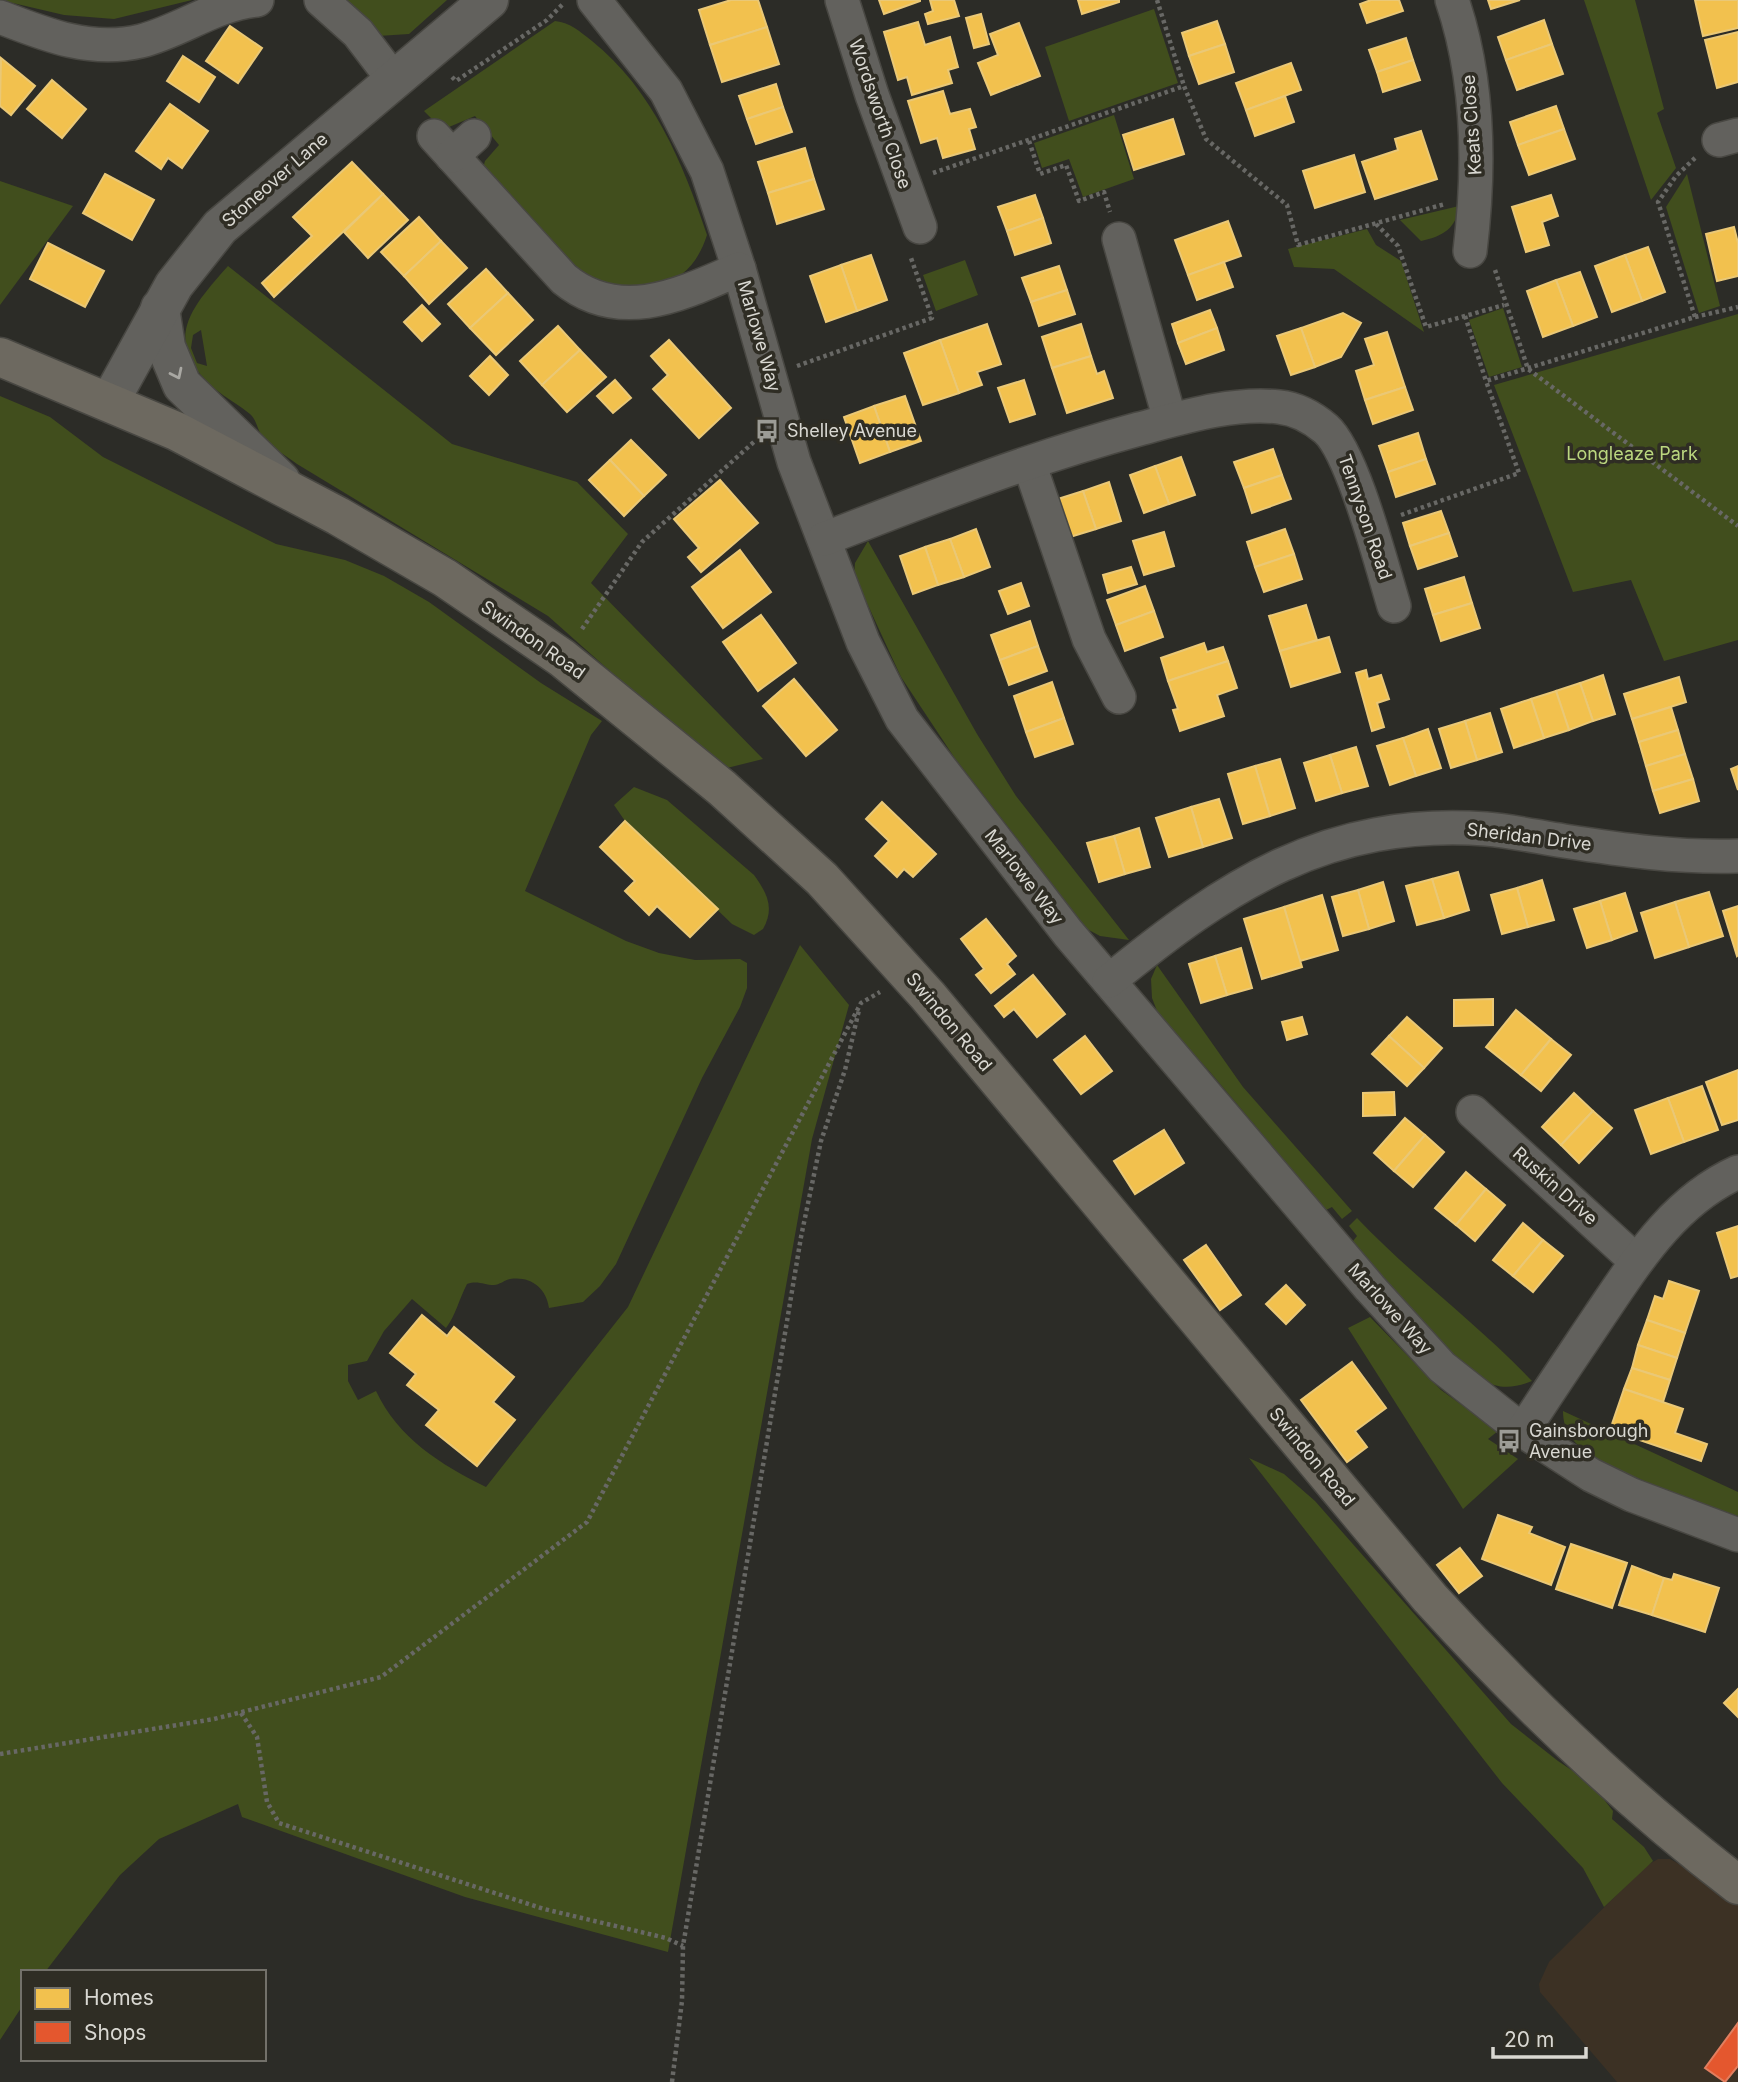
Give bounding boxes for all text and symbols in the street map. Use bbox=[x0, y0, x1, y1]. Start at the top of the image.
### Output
street label: Wordsworth Close bbox=[845, 36, 916, 191]
street label: Keats Close bbox=[1458, 74, 1485, 176]
street label: Stoneover Lane bbox=[218, 128, 332, 231]
street label: Marlowe Way bbox=[734, 278, 785, 394]
one-way arrow bbox=[168, 367, 182, 379]
bus stop icon: Shelley Avenue bbox=[753, 417, 781, 445]
place label: Shelley Avenue bbox=[787, 420, 917, 441]
park label: Longleaze Park bbox=[1566, 443, 1698, 464]
street label: Tennyson Road bbox=[1334, 451, 1397, 582]
street label: Swindon Road bbox=[477, 596, 589, 683]
street label: Sheridan Drive bbox=[1465, 818, 1593, 855]
street label: Marlowe Way bbox=[981, 825, 1068, 928]
street label: Swindon Road bbox=[902, 968, 997, 1075]
street label: Ruskin Drive bbox=[1509, 1142, 1602, 1229]
street label: Marlowe Way bbox=[1344, 1259, 1437, 1358]
street label: Swindon Road bbox=[1265, 1403, 1360, 1510]
place label: Gainsborough Avenue bbox=[1529, 1420, 1648, 1462]
bus stop icon: Gainsborough Avenue bbox=[1495, 1427, 1523, 1455]
legend bbox=[21, 1970, 266, 2061]
text: Homes bbox=[84, 1985, 154, 2010]
scale bar bbox=[1493, 2016, 1586, 2060]
text: Shops bbox=[84, 2020, 146, 2045]
text: 20 m bbox=[1504, 2027, 1554, 2052]

